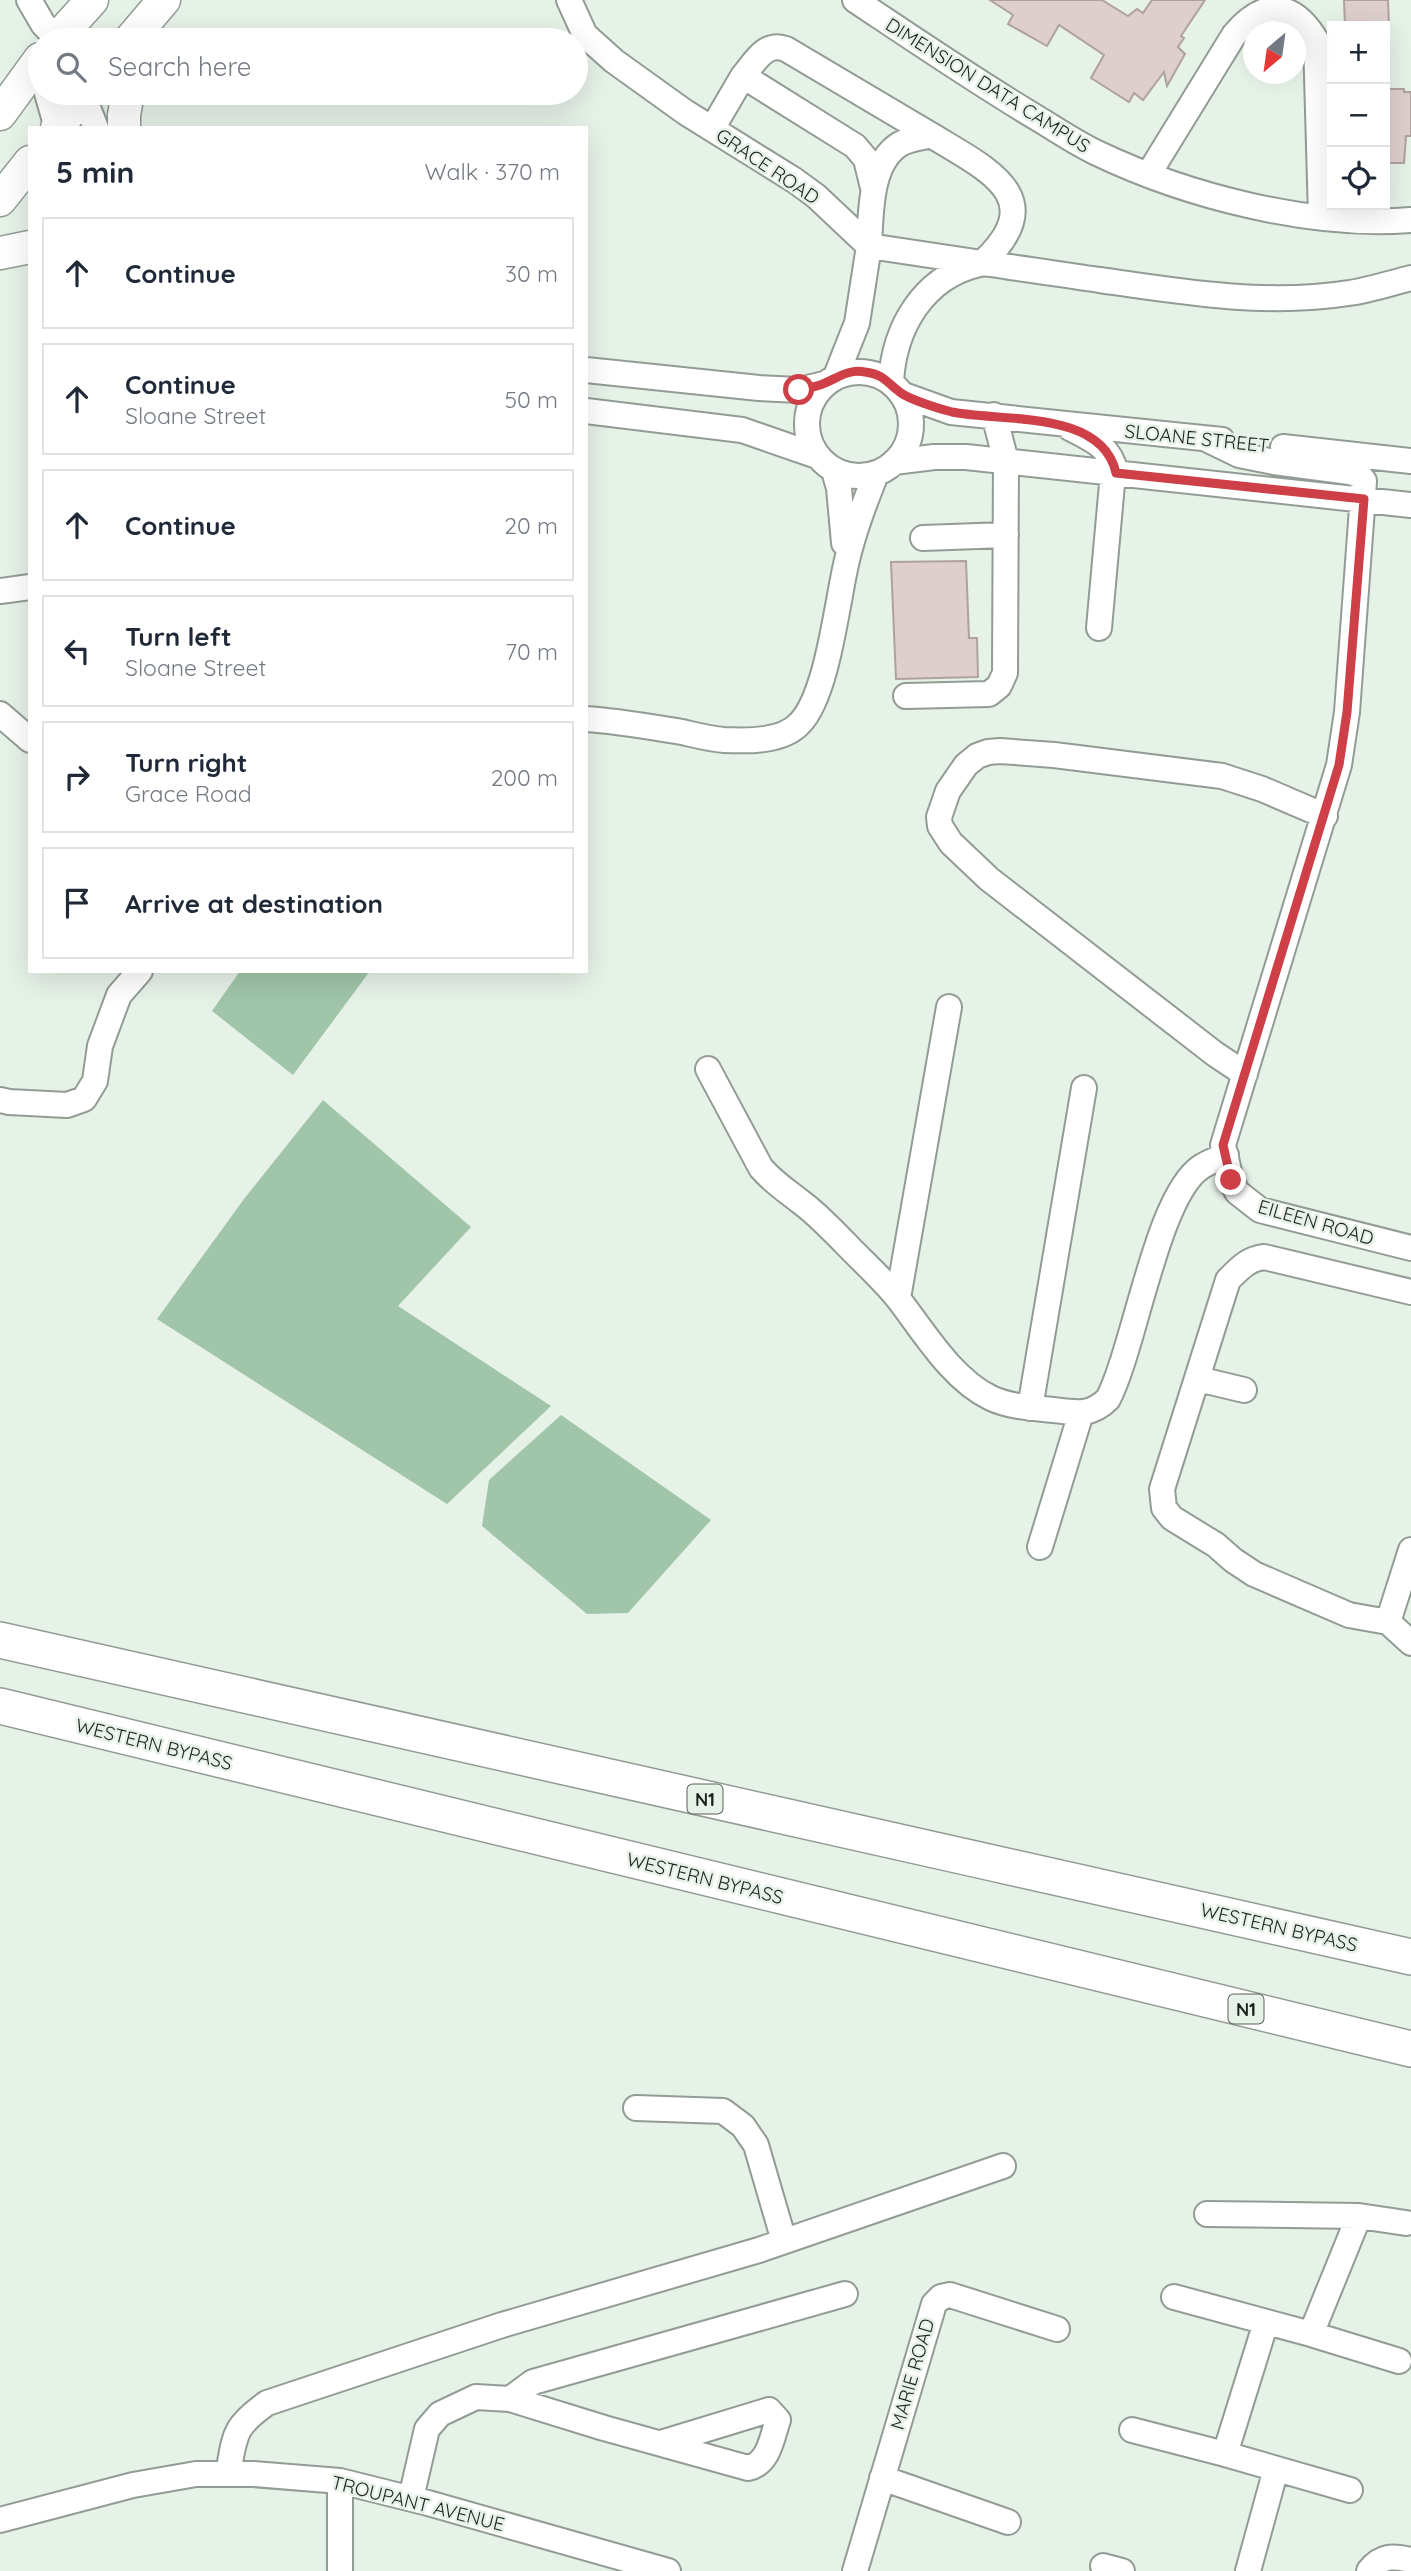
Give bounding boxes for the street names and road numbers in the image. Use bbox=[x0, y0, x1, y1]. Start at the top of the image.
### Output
street label: DIMENSION DATA CAMPUS bbox=[881, 12, 1095, 158]
street label: GRACE ROAD bbox=[712, 123, 824, 209]
street label: SLOANE STREET bbox=[1124, 418, 1270, 458]
street label: EILEEN ROAD bbox=[1255, 1194, 1377, 1250]
street label: WESTERN BYPASS bbox=[73, 1713, 235, 1775]
road number: N1 bbox=[688, 1784, 722, 1814]
street label: WESTERN BYPASS bbox=[624, 1847, 786, 1909]
street label: WESTERN BYPASS bbox=[1198, 1897, 1360, 1957]
road number: N1 bbox=[1228, 1994, 1264, 2024]
street label: MARIE ROAD bbox=[885, 2316, 939, 2432]
street label: TROUPANT AVENUE bbox=[329, 2470, 507, 2536]

